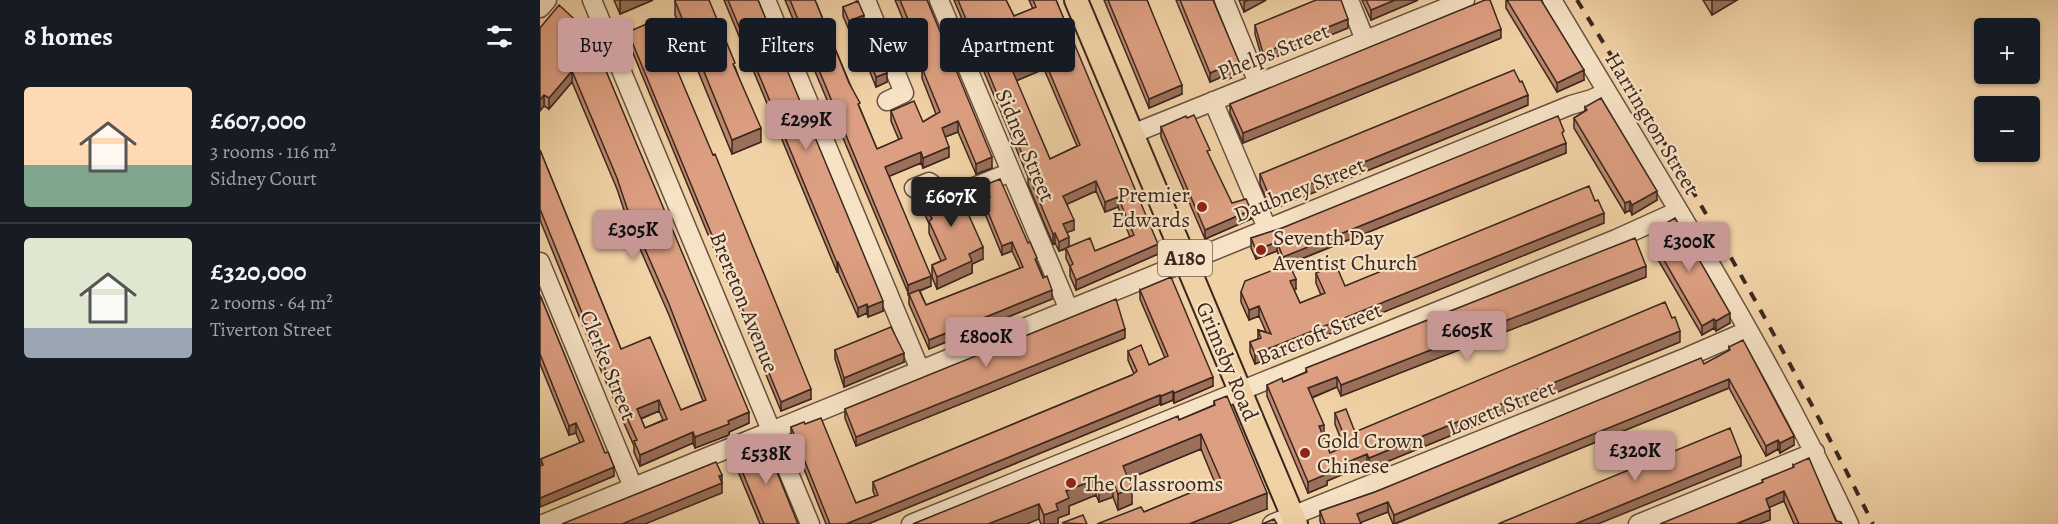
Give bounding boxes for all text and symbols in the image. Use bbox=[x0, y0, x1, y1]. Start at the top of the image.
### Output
street label: Phelps Street bbox=[1213, 16, 1334, 88]
chip: Buy bbox=[558, 18, 633, 72]
chip: Rent bbox=[645, 18, 727, 72]
chip: Filters bbox=[739, 18, 836, 72]
chip: New bbox=[848, 18, 928, 72]
chip: Apartment bbox=[940, 18, 1075, 72]
map controls bbox=[1974, 18, 2040, 162]
button: + bbox=[1974, 18, 2040, 84]
text: 8 homes bbox=[24, 19, 113, 54]
icon: filters bbox=[483, 20, 516, 53]
street label: Harrington Street bbox=[1598, 47, 1707, 200]
street label: Sidney Street bbox=[988, 84, 1062, 206]
button: − bbox=[1974, 96, 2040, 162]
pin: £299K bbox=[764, 100, 848, 151]
text: £607,000 bbox=[210, 103, 306, 138]
text: £299K bbox=[780, 106, 832, 133]
icon: home bbox=[72, 111, 144, 183]
text: 3 rooms · 116 m² bbox=[210, 138, 336, 165]
street label: Daubney Street bbox=[1229, 150, 1369, 230]
text: Sidney Court bbox=[210, 165, 317, 192]
pin: £607K bbox=[909, 177, 993, 228]
place label: Premier Edwards bbox=[1111, 180, 1190, 235]
text: £607K bbox=[925, 183, 977, 210]
marker: Premier Edwards bbox=[1195, 200, 1209, 214]
pin: £305K bbox=[591, 210, 675, 261]
text: £305K bbox=[608, 216, 658, 243]
pin: £300K bbox=[1647, 222, 1731, 273]
place label: Seventh Day Aventist Church bbox=[1272, 223, 1418, 278]
street label: Brereton Avenue bbox=[702, 228, 786, 377]
text: £300K bbox=[1663, 228, 1715, 255]
road number: A180 bbox=[1158, 240, 1212, 276]
marker: Seventh Day Aventist Church bbox=[1254, 243, 1268, 257]
text: £320,000 bbox=[210, 254, 307, 289]
icon: home bbox=[72, 262, 144, 334]
text: 2 rooms · 64 m² bbox=[210, 289, 333, 316]
street label: Barcroft Street bbox=[1252, 295, 1387, 373]
street label: Grimsby Road bbox=[1188, 297, 1266, 426]
street label: Clerke Street bbox=[572, 306, 644, 425]
pin: £605K bbox=[1425, 311, 1509, 362]
text: Tiverton Street bbox=[210, 316, 332, 343]
pin: £800K bbox=[944, 317, 1028, 368]
text: £605K bbox=[1441, 317, 1493, 344]
text: £800K bbox=[959, 323, 1013, 350]
street label: Lovett Street bbox=[1443, 373, 1560, 443]
place label: Gold Crown Chinese bbox=[1317, 426, 1423, 481]
pin: £320K bbox=[1593, 431, 1677, 482]
pin: £538K bbox=[724, 434, 808, 485]
text: £320K bbox=[1609, 437, 1661, 464]
text: £538K bbox=[741, 440, 791, 467]
marker: Gold Crown Chinese bbox=[1298, 446, 1312, 460]
place label: The Classrooms bbox=[1083, 469, 1223, 499]
marker: The Classrooms bbox=[1064, 476, 1078, 490]

